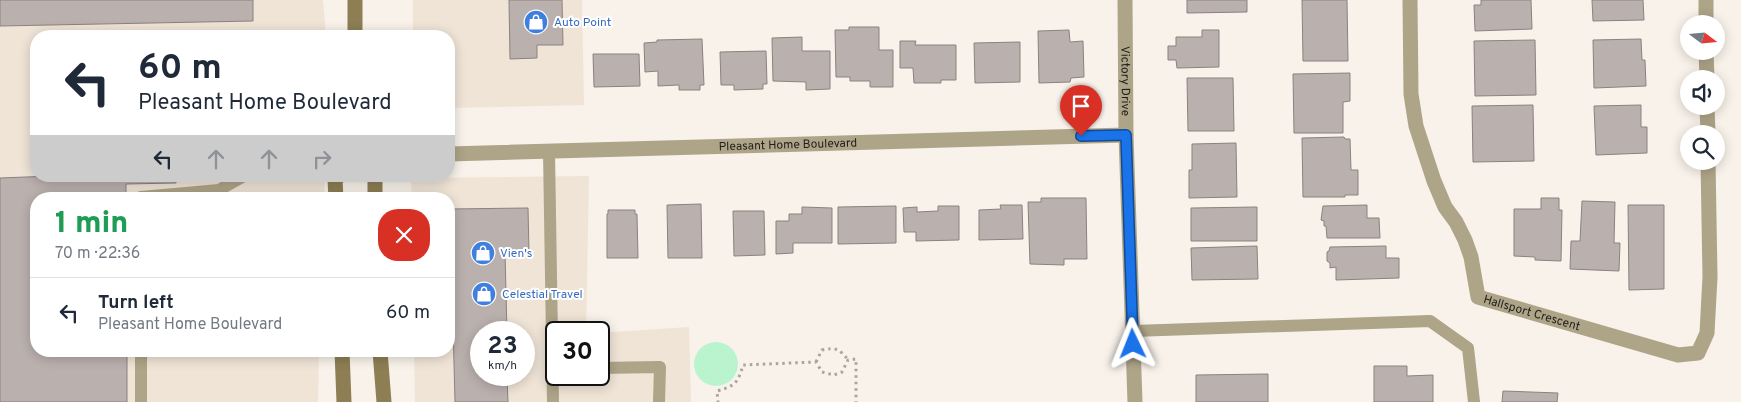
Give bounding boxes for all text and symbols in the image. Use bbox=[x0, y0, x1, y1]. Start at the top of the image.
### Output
shop icon: Auto Point bbox=[523, 9, 549, 35]
place label: Auto Point bbox=[554, 15, 611, 31]
north arrow bbox=[1680, 15, 1725, 60]
map controls bbox=[1680, 15, 1725, 170]
street label: Victory Drive bbox=[1116, 46, 1133, 116]
text: 60 m bbox=[138, 47, 222, 91]
icon: left bbox=[55, 50, 120, 115]
button: sound bbox=[1680, 70, 1725, 115]
pin bbox=[1060, 85, 1102, 136]
text: Pleasant Home Boulevard bbox=[138, 90, 392, 117]
icon: arrive bbox=[1067, 92, 1095, 120]
button: search bbox=[1680, 125, 1725, 170]
street label: Pleasant Home Boulevard bbox=[718, 136, 857, 155]
icon: left bbox=[149, 145, 177, 173]
icon: ahead bbox=[202, 145, 230, 173]
icon: ahead bbox=[255, 145, 283, 173]
icon: right bbox=[308, 145, 336, 173]
text: 1 min bbox=[55, 206, 128, 243]
button: close bbox=[378, 209, 430, 261]
shop icon: Vien's bbox=[470, 240, 496, 266]
text: 70 m · 22:36 bbox=[55, 244, 140, 264]
place label: Vien's bbox=[500, 246, 532, 262]
shop icon: Celestial Travel bbox=[471, 281, 497, 307]
place label: Celestial Travel bbox=[502, 287, 583, 303]
text: Turn left bbox=[98, 291, 174, 315]
street label: Hallsport Crescent bbox=[1481, 292, 1582, 335]
icon: left bbox=[55, 299, 83, 327]
text: 60 m bbox=[386, 301, 430, 325]
text: Pleasant Home Boulevard bbox=[98, 315, 282, 335]
position arrow bbox=[1106, 317, 1158, 369]
speed limit sign: 30 bbox=[545, 321, 610, 386]
text: 23 bbox=[487, 331, 518, 363]
text: km/h bbox=[488, 358, 517, 374]

